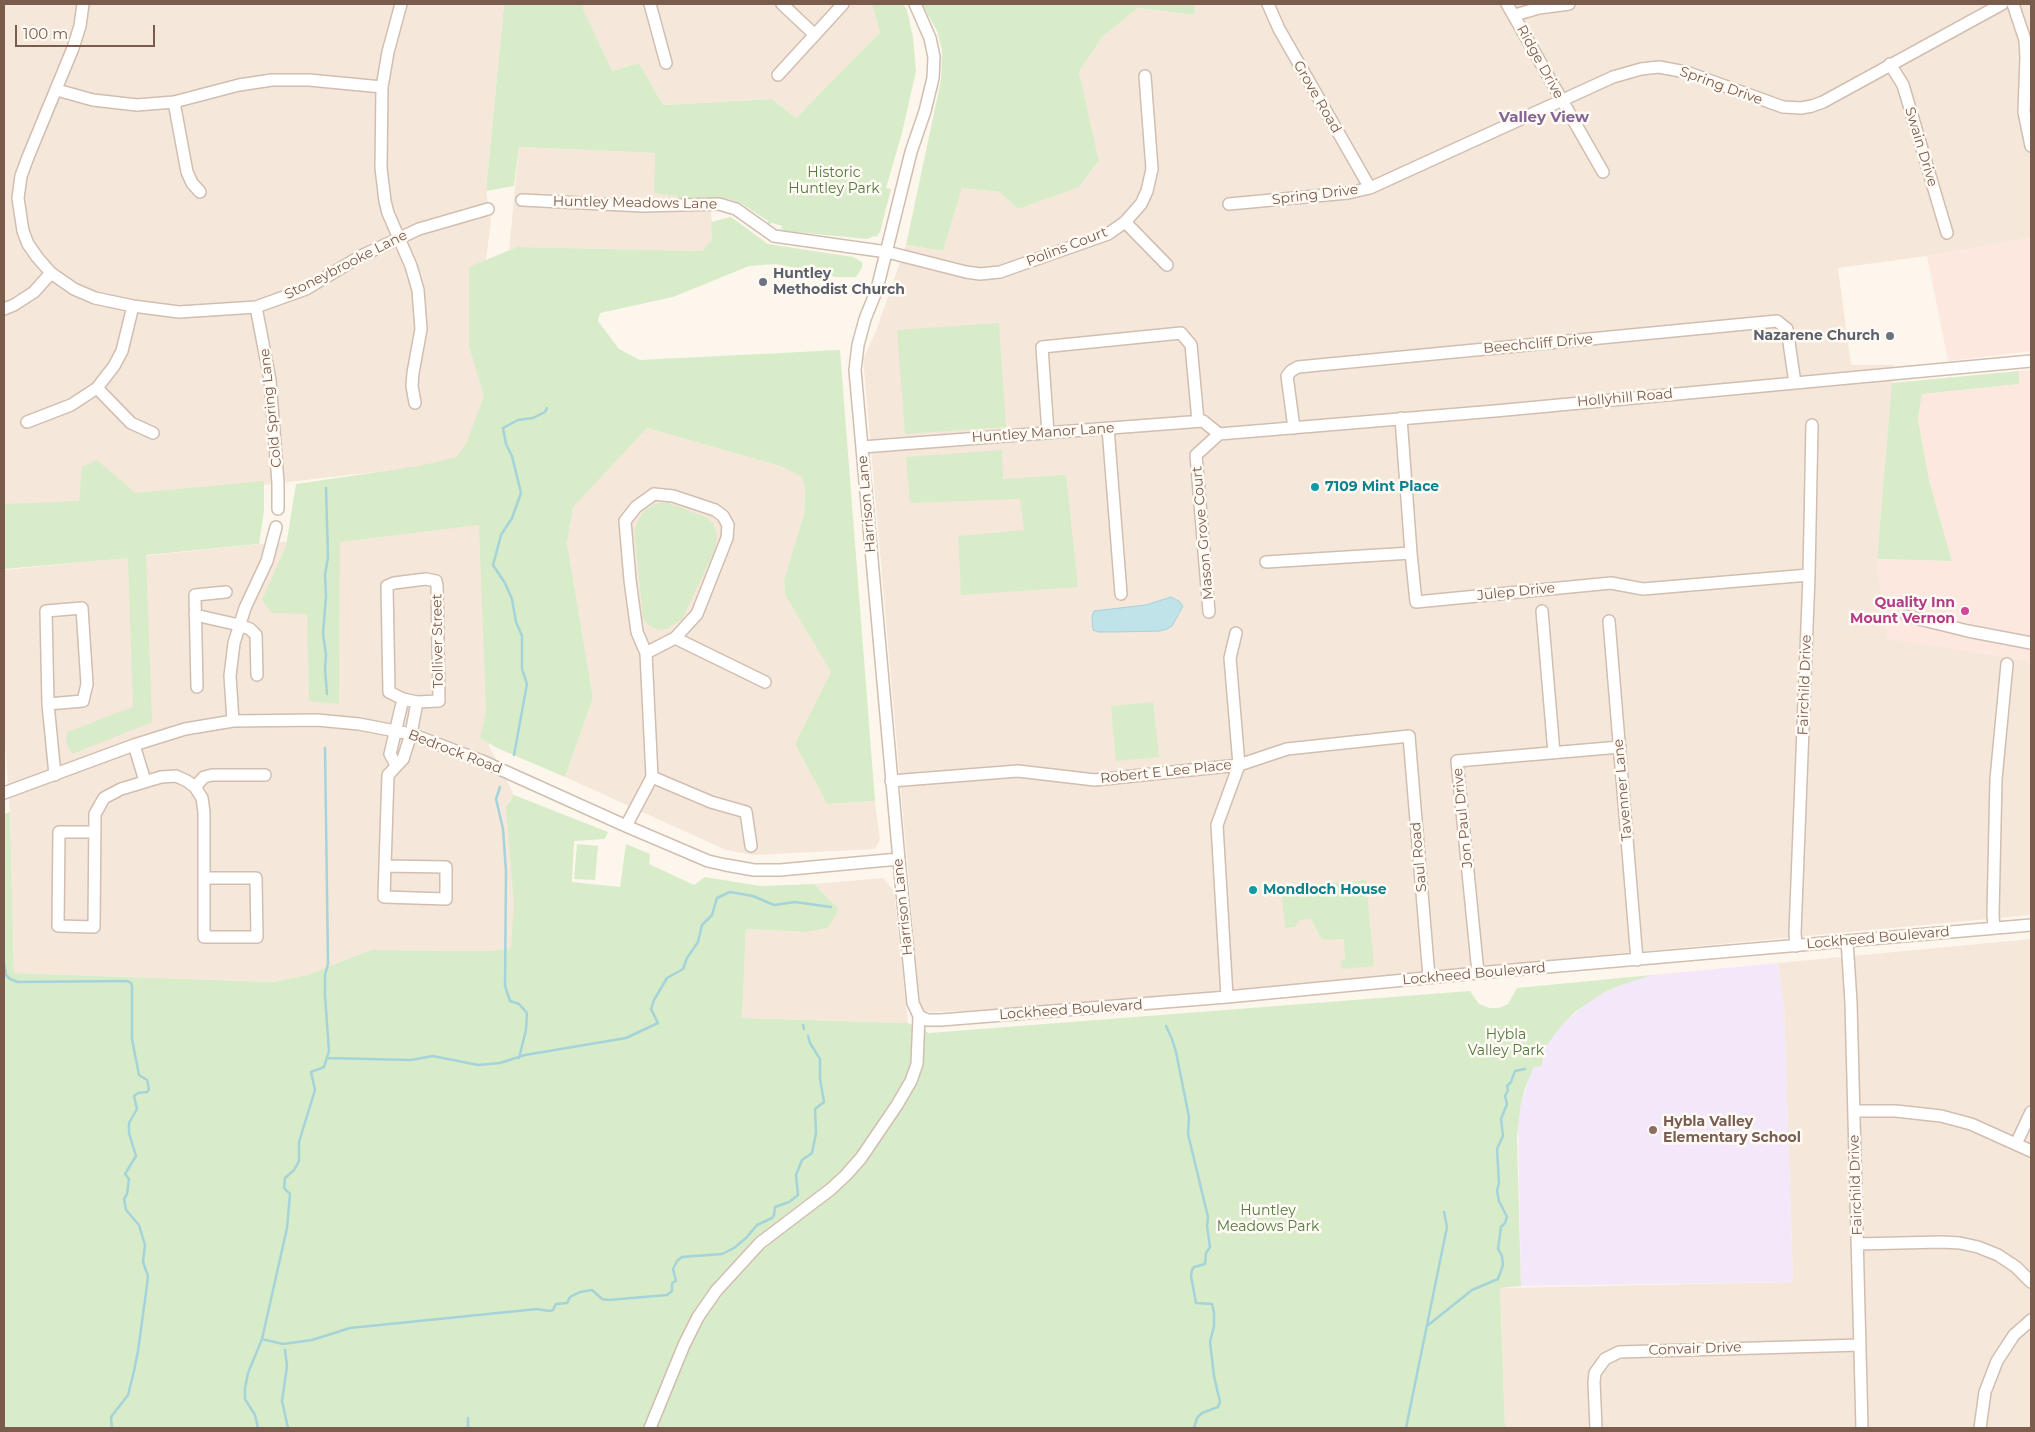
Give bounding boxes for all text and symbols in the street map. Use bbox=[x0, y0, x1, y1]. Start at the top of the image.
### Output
scale bar bbox=[18, 15, 158, 47]
street label: Ridge Drive bbox=[1513, 22, 1567, 102]
text: 100 m bbox=[23, 24, 68, 43]
street label: Grove Road bbox=[1289, 58, 1345, 136]
street label: Spring Drive bbox=[1677, 63, 1765, 109]
street label: Swain Drive bbox=[1901, 105, 1941, 189]
district label: Valley View bbox=[1499, 109, 1589, 127]
park label: Historic Huntley Park bbox=[788, 165, 880, 198]
street label: Spring Drive bbox=[1271, 181, 1359, 209]
street label: Huntley Meadows Lane bbox=[553, 193, 717, 213]
street label: Polins Court bbox=[1024, 224, 1110, 270]
street label: Stoneybrooke Lane bbox=[282, 227, 410, 303]
place label: Huntley Methodist Church bbox=[773, 266, 905, 298]
marker: Huntley Methodist Church bbox=[757, 276, 769, 288]
place label: Nazarene Church bbox=[1753, 328, 1880, 344]
marker: Nazarene Church bbox=[1884, 330, 1896, 342]
street label: Beechcliff Drive bbox=[1483, 331, 1593, 357]
street label: Cold Spring Lane bbox=[256, 348, 286, 468]
street label: Hollyhill Road bbox=[1576, 385, 1674, 411]
street label: Huntley Manor Lane bbox=[971, 420, 1115, 446]
street label: Harrison Lane bbox=[854, 455, 880, 553]
street label: Mason Grove Court bbox=[1189, 466, 1217, 600]
place label: 7109 Mint Place bbox=[1325, 479, 1439, 495]
marker: 7109 Mint Place bbox=[1309, 481, 1321, 493]
street label: Julep Drive bbox=[1476, 580, 1556, 604]
street label: Tolliver Street bbox=[429, 593, 447, 689]
place label: Quality Inn Mount Vernon bbox=[1850, 595, 1955, 628]
marker: Quality Inn Mount Vernon bbox=[1959, 605, 1971, 617]
street label: Fairchild Drive bbox=[1795, 634, 1815, 736]
street label: Bedrock Road bbox=[406, 726, 504, 778]
street label: Tavenner Lane bbox=[1610, 738, 1636, 842]
street label: Robert E Lee Place bbox=[1099, 757, 1233, 787]
street label: Jon Paul Drive bbox=[1449, 767, 1477, 869]
street label: Saul Road bbox=[1408, 821, 1430, 893]
street label: Harrison Lane bbox=[890, 858, 916, 956]
place label: Mondloch House bbox=[1263, 882, 1387, 898]
marker: Mondloch House bbox=[1247, 884, 1259, 896]
street label: Lockheed Boulevard bbox=[1806, 923, 1950, 953]
street label: Lockheed Boulevard bbox=[1402, 959, 1546, 989]
street label: Lockheed Boulevard bbox=[999, 997, 1143, 1023]
park label: Hybla Valley Park bbox=[1468, 1027, 1544, 1060]
place label: Hybla Valley Elementary School bbox=[1663, 1114, 1801, 1146]
marker: Hybla Valley Elementary School bbox=[1647, 1124, 1659, 1136]
street label: Fairchild Drive bbox=[1846, 1134, 1866, 1236]
park label: Huntley Meadows Park bbox=[1217, 1203, 1319, 1236]
street label: Convair Drive bbox=[1648, 1339, 1742, 1359]

